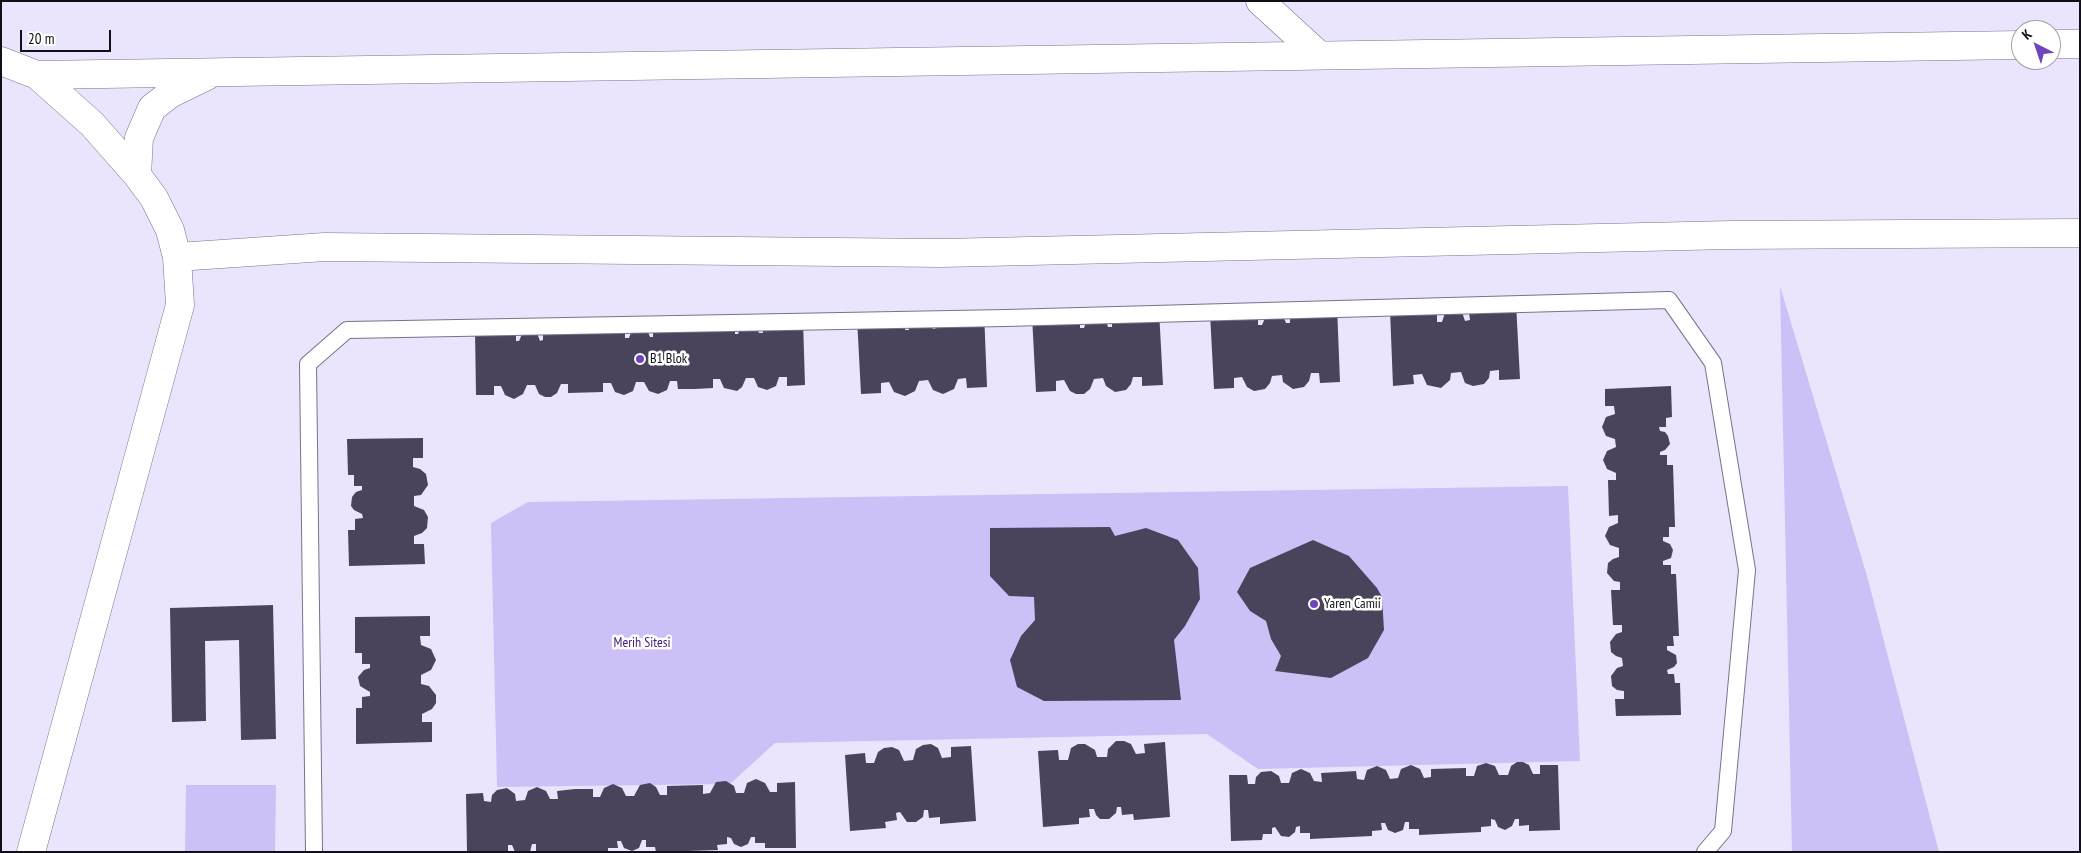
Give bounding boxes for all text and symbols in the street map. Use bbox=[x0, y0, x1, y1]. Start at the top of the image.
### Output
scale bar bbox=[22, 20, 114, 52]
north arrow bbox=[2011, 20, 2061, 70]
text: K bbox=[2018, 25, 2035, 44]
text: 20 m bbox=[28, 29, 54, 48]
place label: B1 Blok bbox=[650, 351, 687, 367]
marker: B1 Blok bbox=[634, 353, 646, 365]
place label: Yaren Camii bbox=[1324, 596, 1381, 612]
marker: Yaren Camii bbox=[1308, 598, 1320, 610]
park label: Merih Sitesi bbox=[613, 635, 671, 651]

